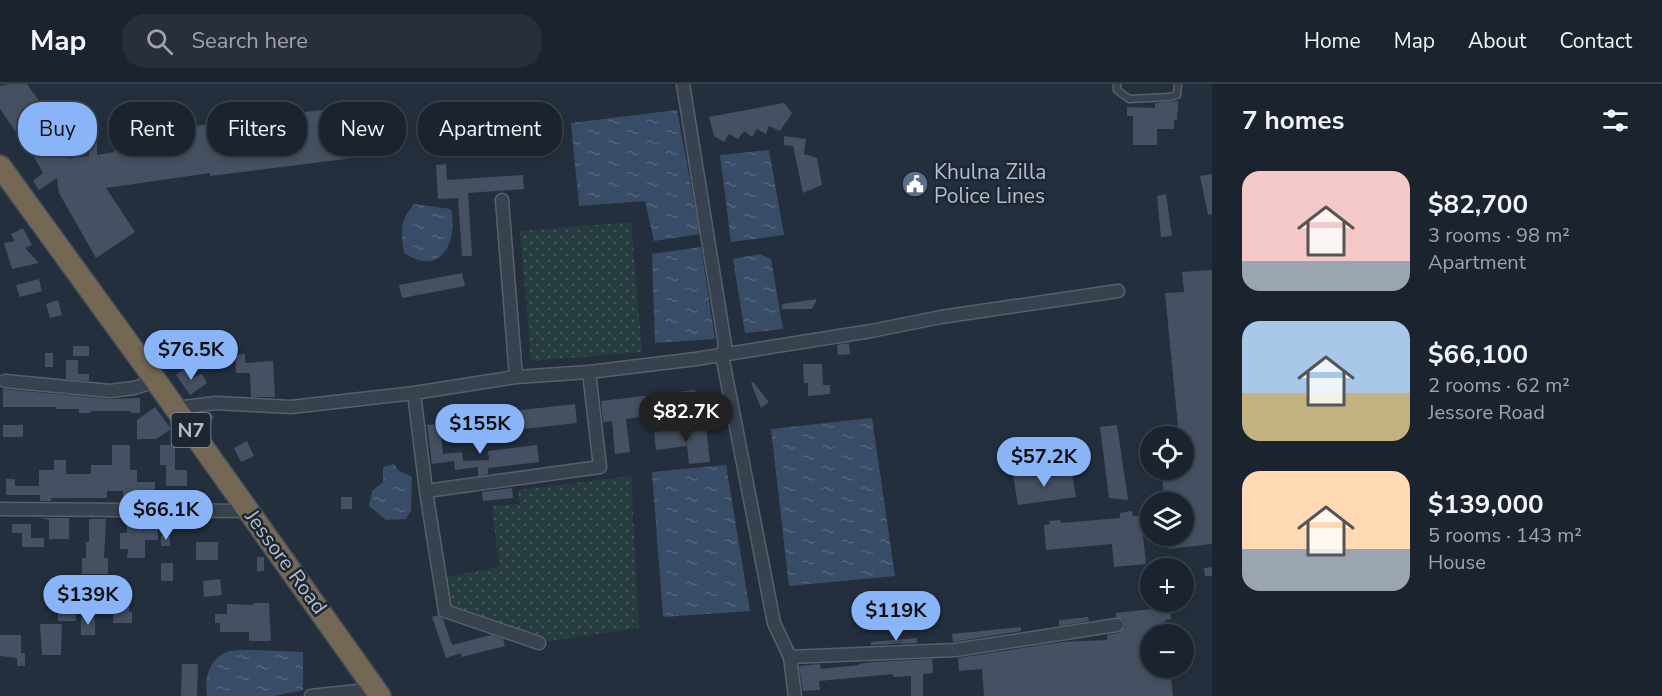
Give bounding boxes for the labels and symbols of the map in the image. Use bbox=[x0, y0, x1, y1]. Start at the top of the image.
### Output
place label: Khulna Zilla Police Lines bbox=[934, 158, 1046, 210]
public building icon: Khulna Zilla Police Lines bbox=[900, 169, 930, 199]
pin: $76.5K bbox=[142, 330, 240, 381]
pin: $82.7K bbox=[637, 392, 735, 443]
pin: $155K bbox=[438, 404, 522, 455]
road number: N7 bbox=[172, 413, 210, 447]
pin: $57.2K bbox=[995, 437, 1093, 488]
pin: $66.1K bbox=[117, 490, 215, 541]
street label: Jessore Road bbox=[238, 503, 333, 620]
pin: $139K bbox=[46, 575, 130, 626]
pin: $119K bbox=[854, 591, 938, 642]

